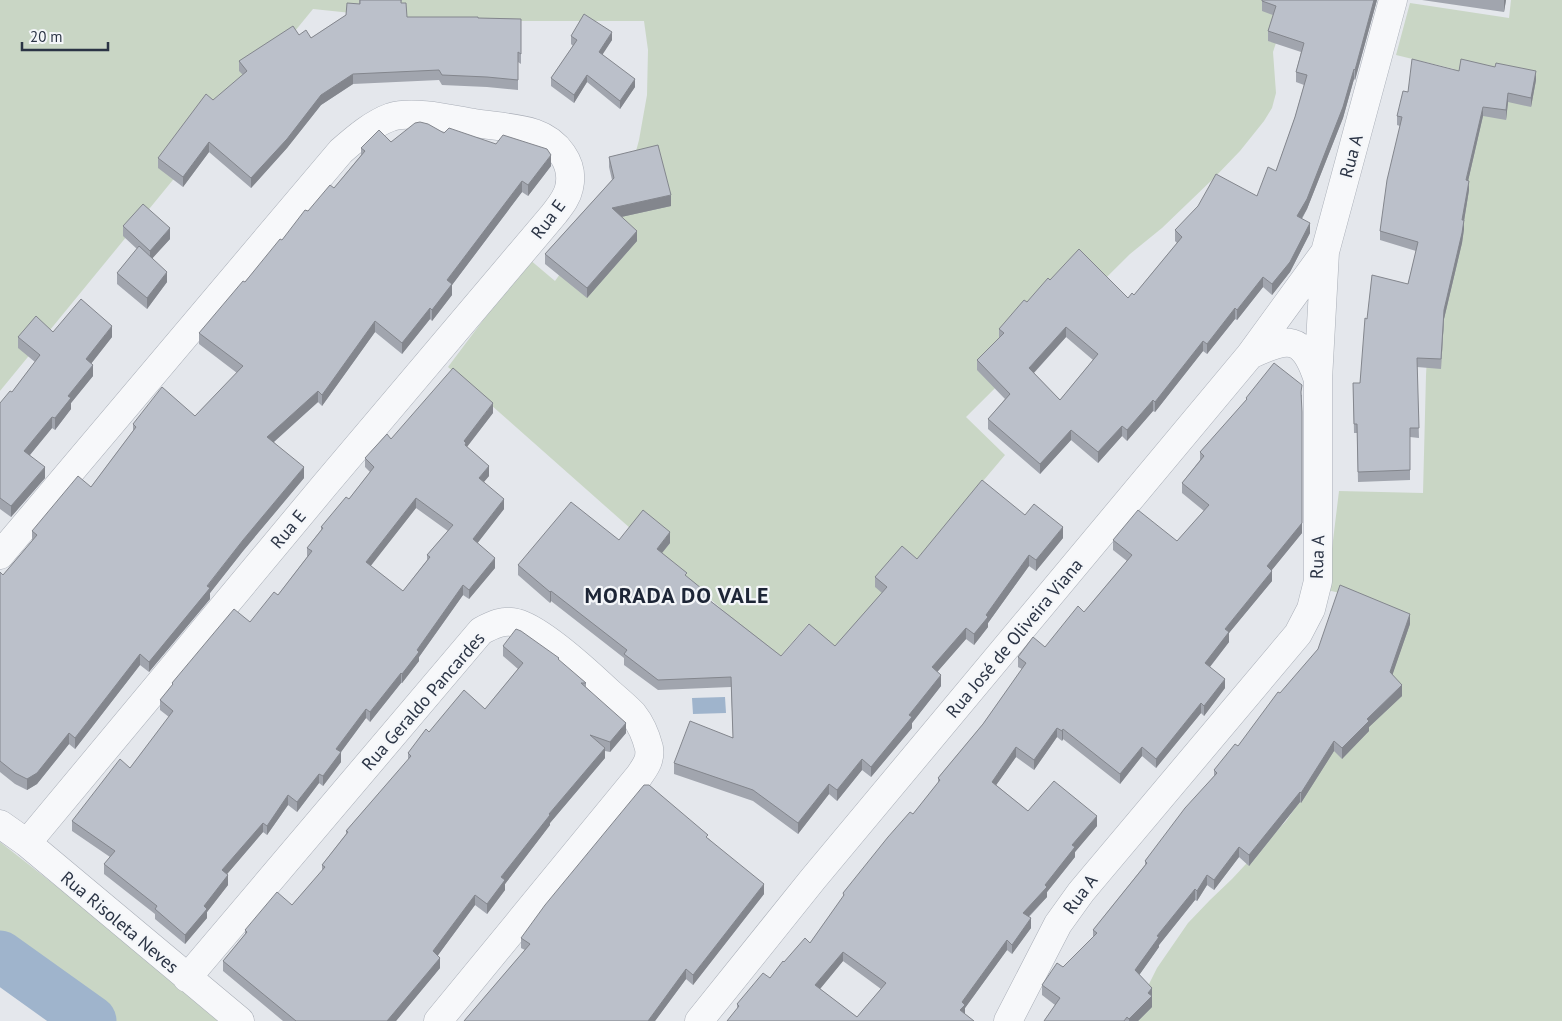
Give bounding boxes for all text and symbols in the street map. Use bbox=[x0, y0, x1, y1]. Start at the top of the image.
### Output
scale bar bbox=[22, 20, 109, 52]
text: 20 m bbox=[30, 27, 63, 46]
street label: Rua A bbox=[1334, 131, 1368, 180]
street label: Rua E bbox=[526, 195, 570, 243]
street label: Rua E bbox=[265, 505, 311, 553]
street label: Rua A bbox=[1305, 534, 1329, 579]
street label: Rua José de Oliveira Viana bbox=[941, 554, 1087, 722]
district label: MORADA DO VALE bbox=[584, 581, 770, 609]
street label: Rua Geraldo Pancardes bbox=[356, 627, 490, 775]
street label: Rua Risoleta Neves bbox=[56, 866, 184, 978]
street label: Rua A bbox=[1058, 869, 1103, 918]

